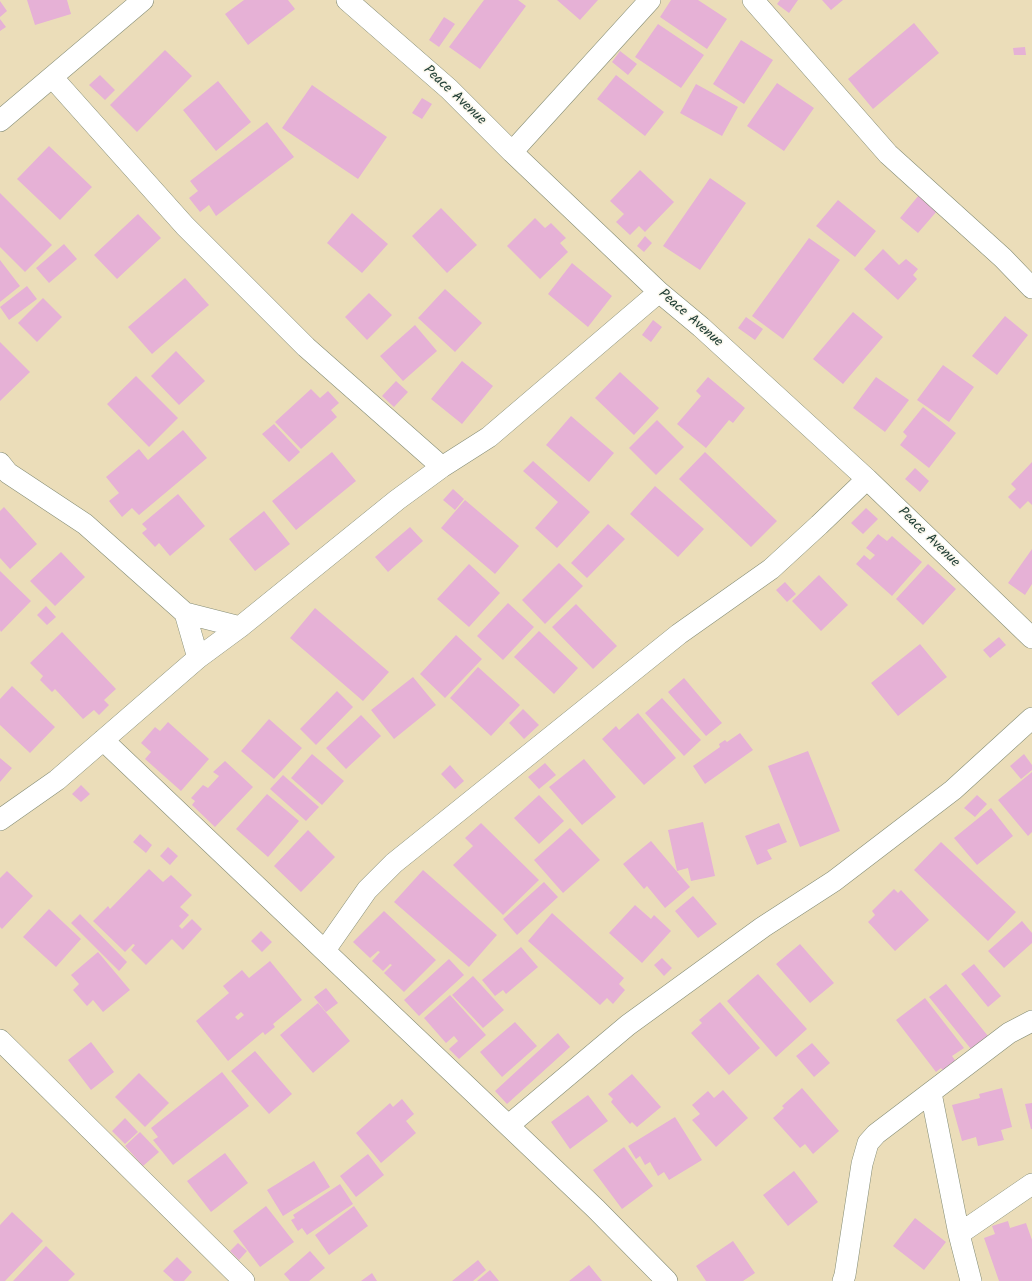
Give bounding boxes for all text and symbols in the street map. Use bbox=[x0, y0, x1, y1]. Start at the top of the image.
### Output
street label: Peace Avenue bbox=[419, 63, 489, 129]
street label: Peace Avenue bbox=[654, 286, 726, 352]
street label: Peace Avenue bbox=[893, 504, 963, 572]

